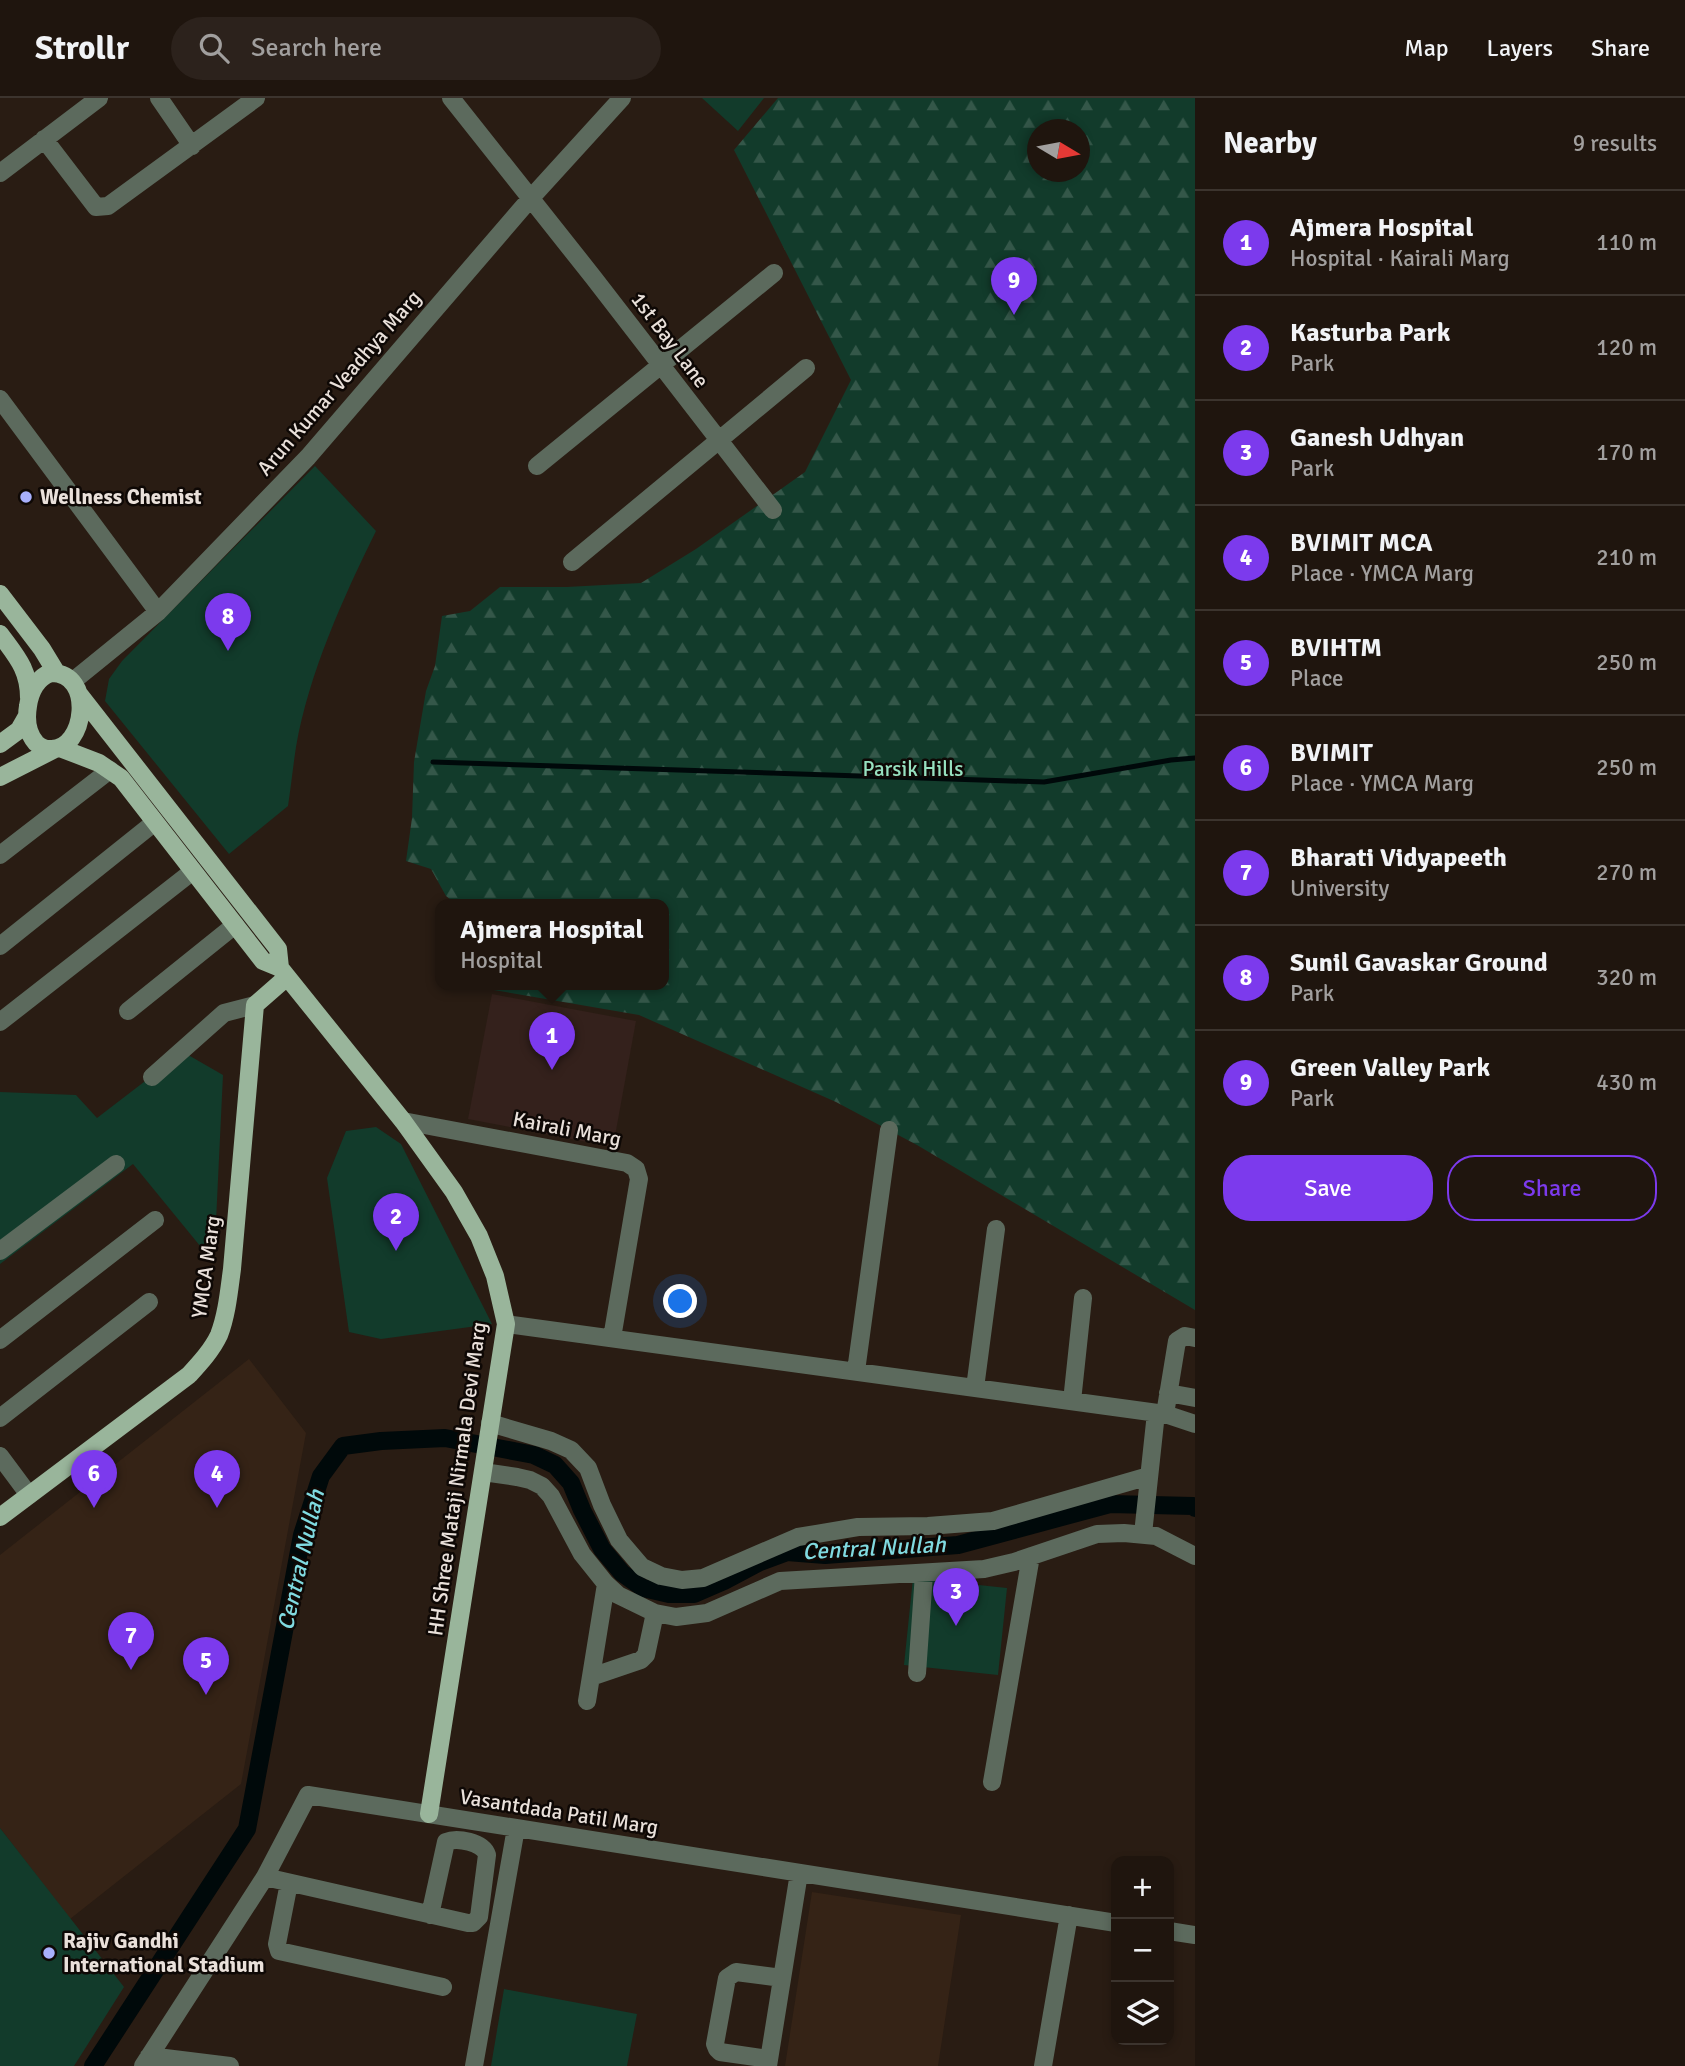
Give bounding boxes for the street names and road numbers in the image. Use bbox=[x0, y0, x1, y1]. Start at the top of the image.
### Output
street label: Arun Kumar Veadhya Marg bbox=[252, 285, 426, 481]
street label: 1st Bay Lane bbox=[625, 287, 715, 393]
street label: Kairali Marg bbox=[511, 1106, 623, 1152]
street label: YMCA Marg bbox=[186, 1214, 226, 1320]
street label: HH Shree Mataji Nirmala Devi Marg bbox=[422, 1320, 492, 1638]
street label: Vasantdada Patil Marg bbox=[458, 1783, 660, 1841]

